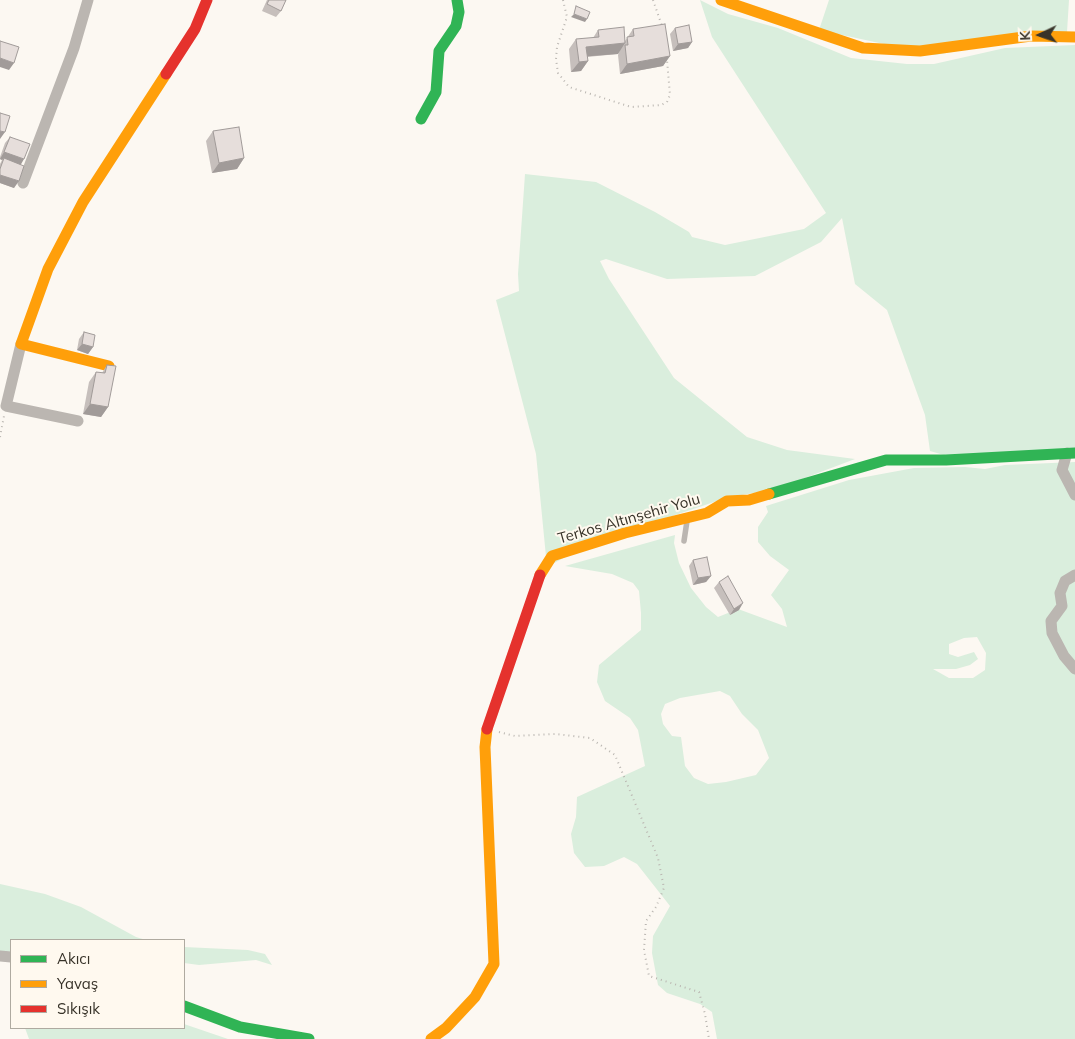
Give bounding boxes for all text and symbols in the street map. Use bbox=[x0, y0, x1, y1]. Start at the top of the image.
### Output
north arrow bbox=[1015, 10, 1065, 60]
text: K bbox=[1016, 31, 1034, 41]
street label: Terkos Altınşehir Yolu bbox=[556, 490, 702, 548]
legend bbox=[10, 939, 185, 1029]
text: Akıcı bbox=[57, 949, 90, 968]
text: Yavaş bbox=[57, 974, 98, 993]
text: Sıkışık bbox=[57, 999, 100, 1018]

